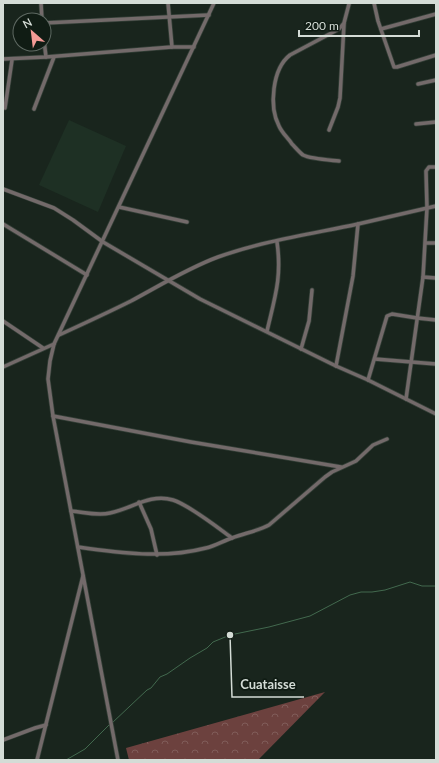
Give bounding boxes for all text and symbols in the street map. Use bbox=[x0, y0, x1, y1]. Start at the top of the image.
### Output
north arrow bbox=[12, 12, 52, 52]
scale bar bbox=[299, 12, 419, 38]
text: N bbox=[20, 15, 34, 30]
text: 200 m bbox=[305, 18, 339, 33]
callout: Cuataisse bbox=[232, 672, 304, 697]
text: Cuataisse bbox=[240, 676, 296, 692]

